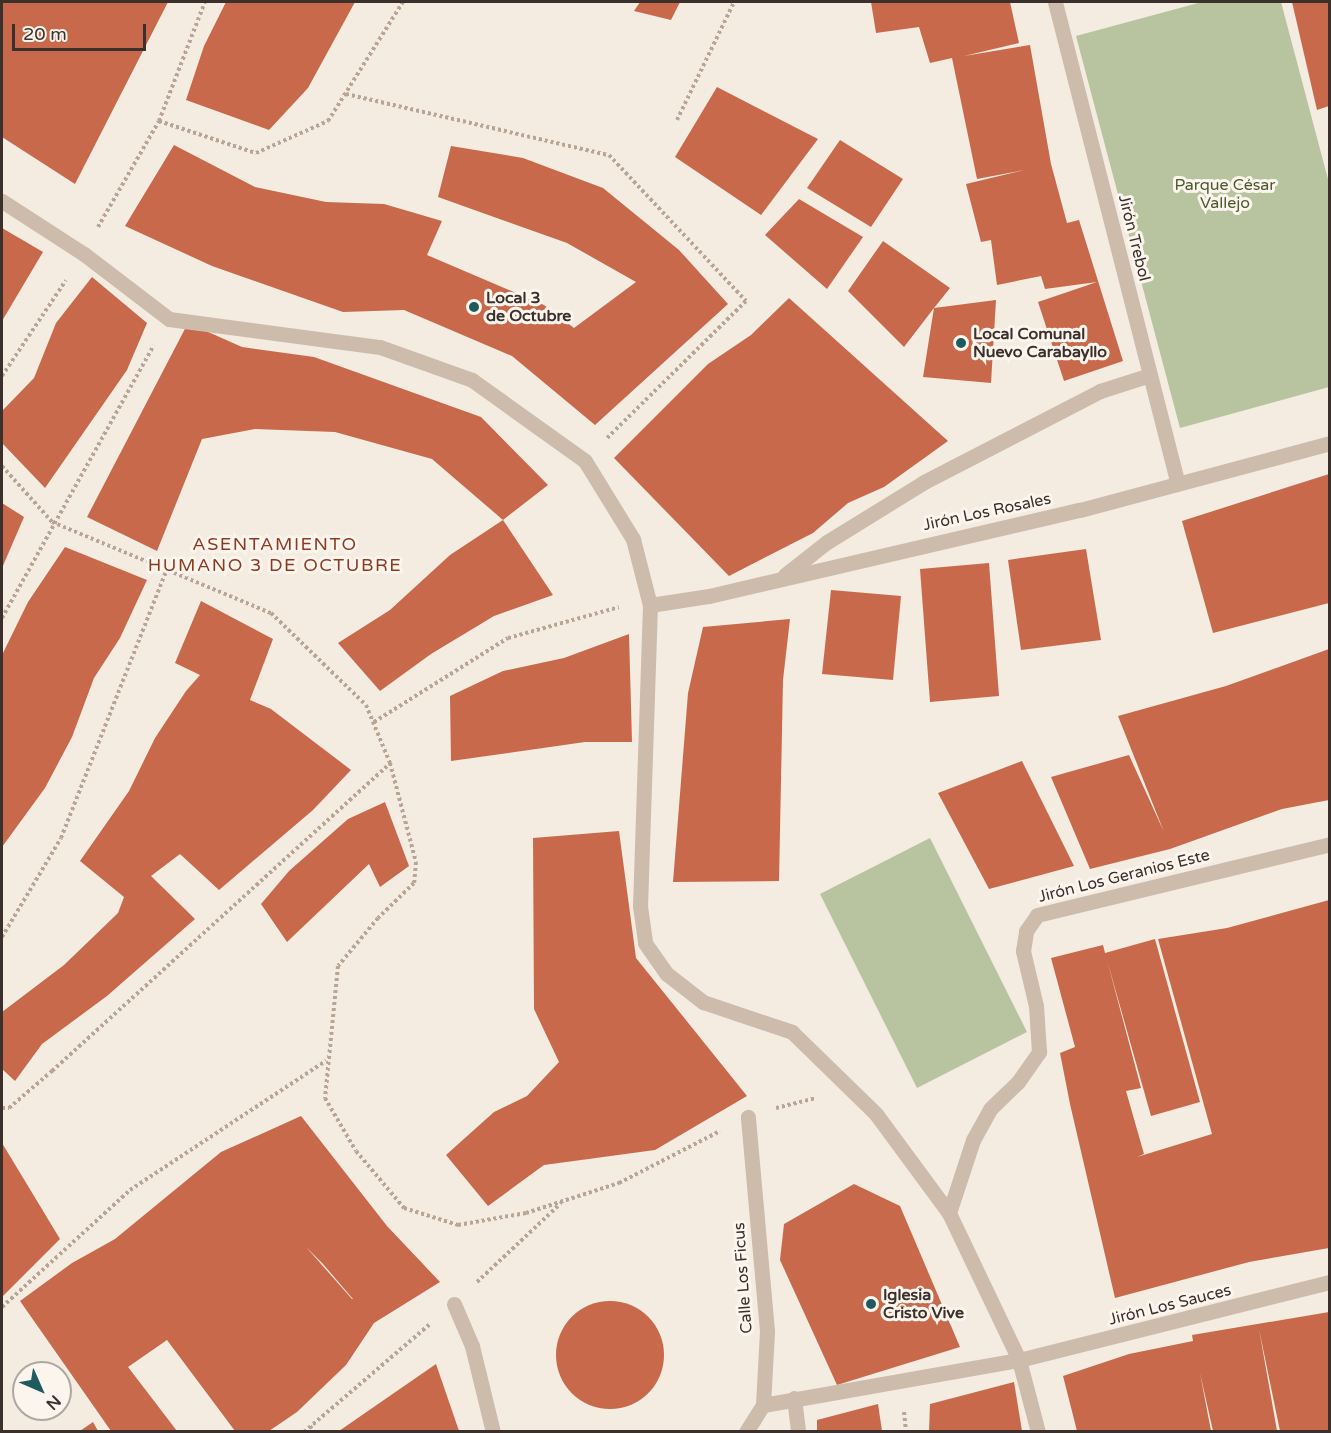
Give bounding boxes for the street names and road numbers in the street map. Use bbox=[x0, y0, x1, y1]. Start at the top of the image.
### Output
street label: Jirón Trebol bbox=[1114, 193, 1154, 283]
street label: Jirón Los Rosales bbox=[921, 489, 1053, 535]
street label: Jirón Los Geranios Este bbox=[1036, 845, 1212, 907]
street label: Calle Los Ficus bbox=[730, 1222, 756, 1334]
street label: Jirón Los Sauces bbox=[1107, 1281, 1233, 1329]

